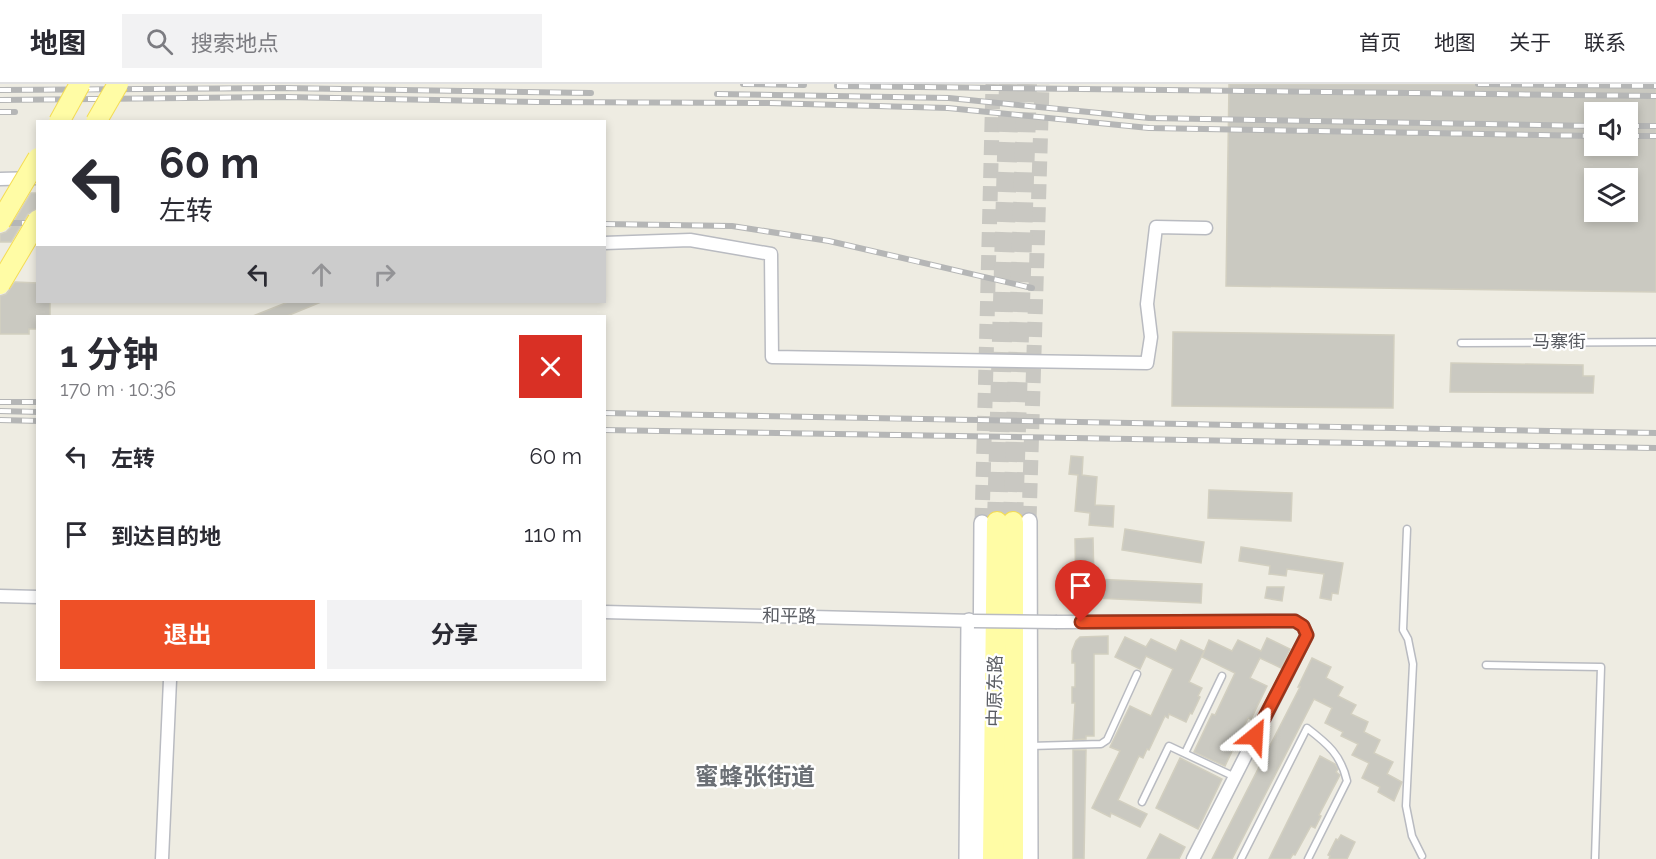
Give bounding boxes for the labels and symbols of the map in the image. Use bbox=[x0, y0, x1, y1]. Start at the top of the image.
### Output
street label: 马寨街 bbox=[1532, 331, 1586, 352]
pin bbox=[1055, 560, 1106, 622]
street label: 和平路 bbox=[762, 605, 816, 626]
street label: 中原东路 bbox=[983, 655, 1006, 727]
position arrow bbox=[1223, 704, 1287, 768]
district label: 蜜蜂张街道 bbox=[695, 762, 815, 791]

